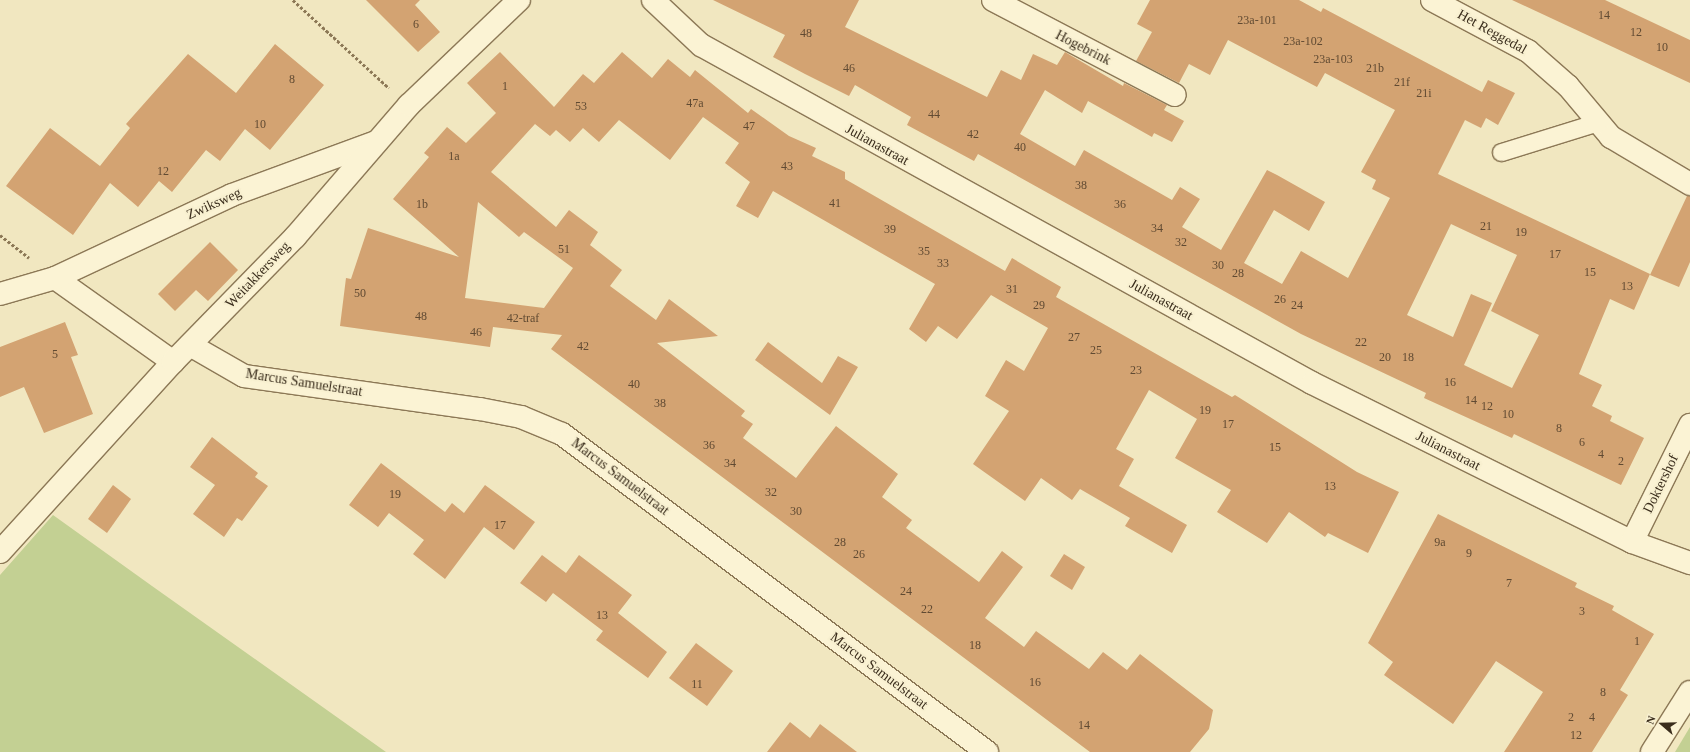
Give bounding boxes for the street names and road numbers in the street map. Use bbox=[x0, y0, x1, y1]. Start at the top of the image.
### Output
street label: Het Reggedal bbox=[1454, 6, 1530, 58]
street label: Hogebrink bbox=[1053, 27, 1113, 69]
street label: Julianastraat bbox=[842, 121, 912, 169]
street label: Zwiksweg bbox=[184, 184, 244, 224]
street label: Weitakkersweg bbox=[222, 238, 294, 312]
street label: Julianastraat bbox=[1126, 276, 1196, 324]
street label: Marcus Samuelstraat bbox=[245, 365, 363, 401]
street label: Julianastraat bbox=[1413, 428, 1483, 474]
street label: Marcus Samuelstraat bbox=[568, 435, 672, 519]
street label: Doktershof bbox=[1640, 452, 1682, 516]
street label: Marcus Samuelstraat bbox=[827, 629, 931, 713]

